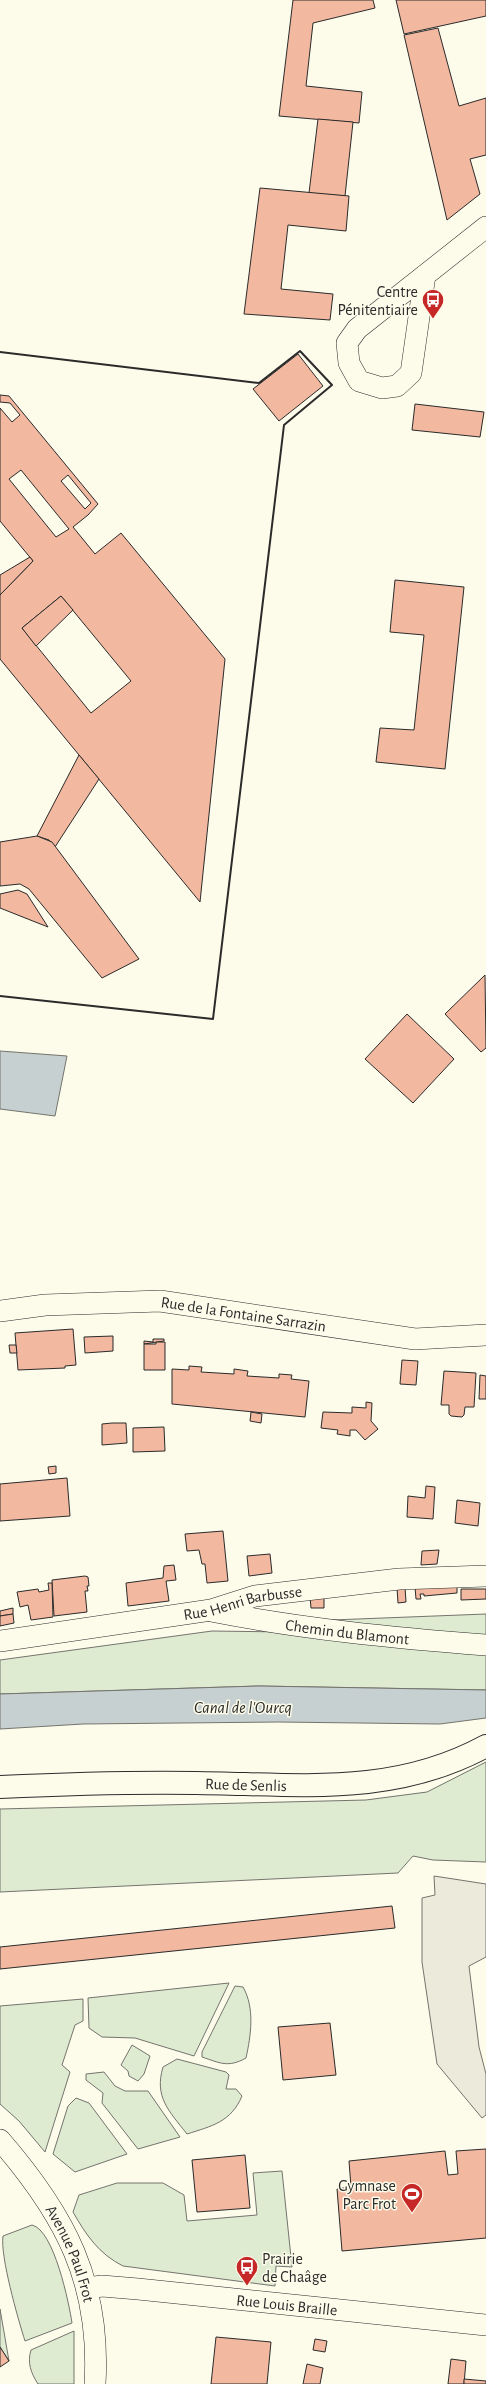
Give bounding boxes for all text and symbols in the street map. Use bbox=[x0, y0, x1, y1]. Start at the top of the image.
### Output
place label: Centre Pénitentiaire bbox=[338, 284, 418, 318]
bus stop icon: Centre Pénitentiaire bbox=[420, 287, 446, 320]
street label: Rue de la Fontaine Sarrazin bbox=[160, 1294, 327, 1335]
street label: Rue Henri Barbusse bbox=[182, 1584, 303, 1623]
street label: Chemin du Blamont bbox=[284, 1617, 410, 1648]
water label: Canal de l'Ourcq bbox=[194, 1699, 292, 1717]
street label: Rue de Senlis bbox=[205, 1776, 287, 1794]
place label: Gymnase Parc Frot bbox=[338, 2178, 396, 2212]
sports icon: Gymnase Parc Frot bbox=[399, 2181, 425, 2214]
street label: Avenue Paul Frot bbox=[42, 2202, 96, 2304]
place label: Prairie de Chaâge bbox=[262, 2251, 327, 2285]
bus stop icon: Prairie de Chaâge bbox=[234, 2254, 260, 2287]
street label: Rue Louis Braille bbox=[235, 2292, 338, 2319]

